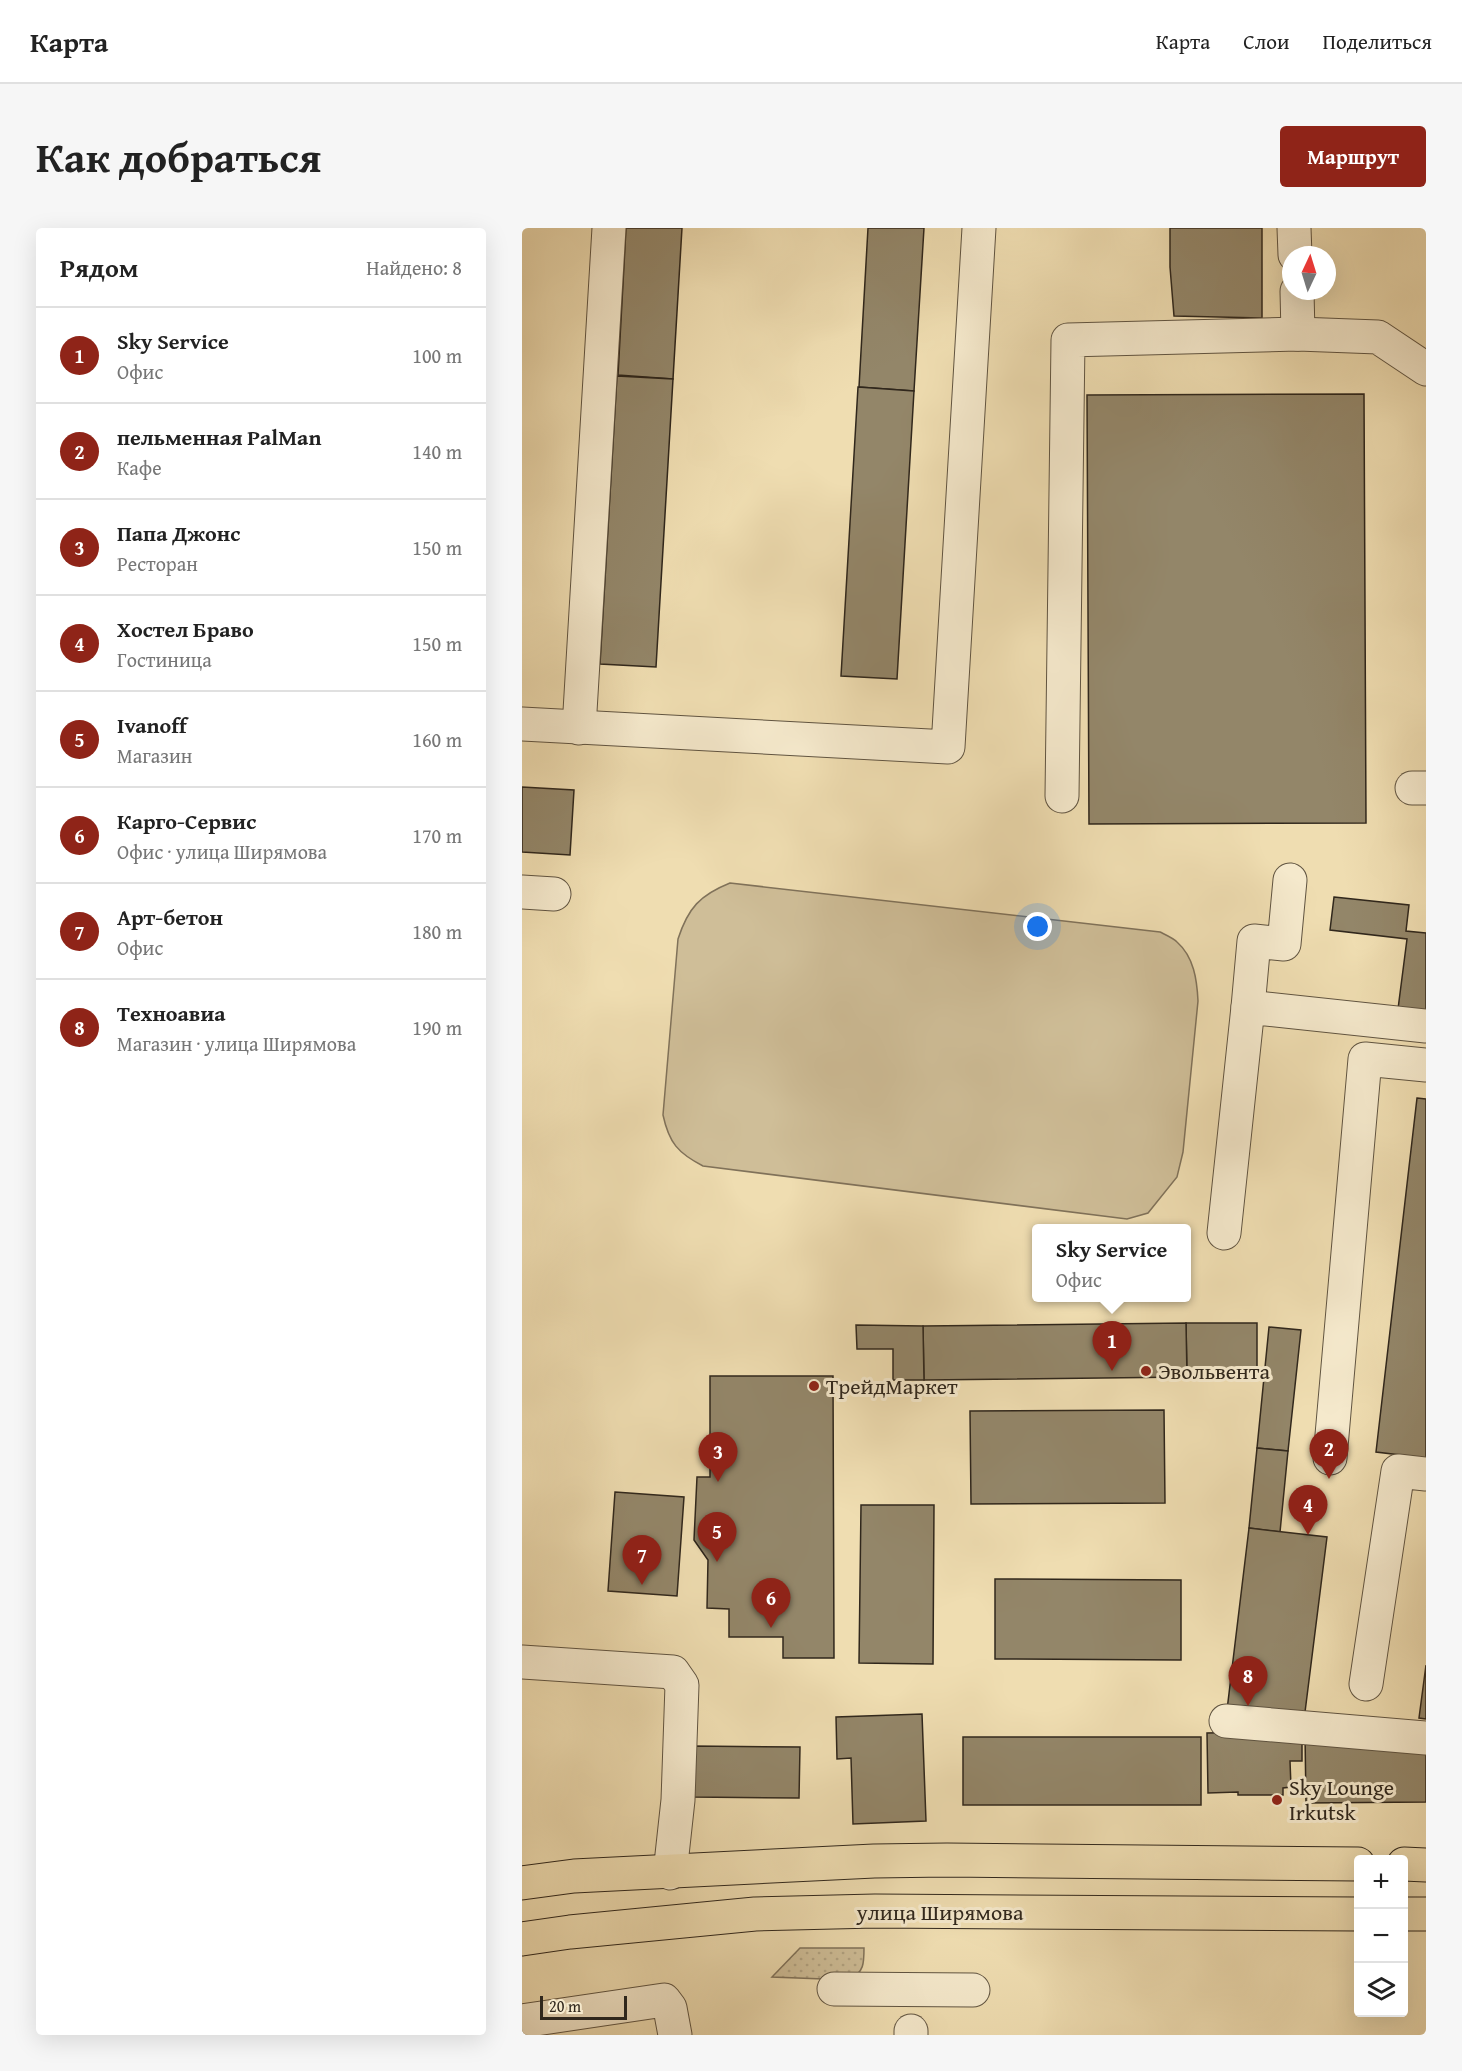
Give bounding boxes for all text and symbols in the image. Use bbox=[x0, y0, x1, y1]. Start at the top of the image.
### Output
text: Карта bbox=[30, 21, 108, 62]
text: Карта bbox=[1156, 26, 1210, 57]
text: Слои bbox=[1243, 26, 1289, 57]
text: Поделиться bbox=[1322, 26, 1432, 57]
text: Как добраться bbox=[36, 126, 321, 187]
button: Маршрут bbox=[1280, 126, 1426, 187]
north arrow bbox=[1282, 246, 1336, 300]
text: Рядом bbox=[60, 248, 138, 287]
text: Найдено: 8 bbox=[366, 253, 462, 282]
text: Sky Service bbox=[117, 325, 229, 357]
text: 1 bbox=[74, 341, 85, 370]
text: 100 m bbox=[412, 341, 462, 370]
text: Офис bbox=[117, 357, 163, 386]
text: пельменная PalMan bbox=[117, 421, 321, 453]
text: 2 bbox=[74, 437, 85, 466]
text: 140 m bbox=[412, 437, 462, 466]
text: Кафе bbox=[117, 453, 162, 482]
text: Папа Джонс bbox=[117, 517, 240, 549]
text: 3 bbox=[74, 533, 85, 562]
text: 150 m bbox=[412, 533, 462, 562]
text: Ресторан bbox=[117, 549, 198, 578]
text: Хостел Браво bbox=[117, 613, 254, 645]
text: 4 bbox=[74, 629, 85, 658]
text: 150 m bbox=[412, 629, 462, 658]
text: Гостиница bbox=[117, 645, 212, 674]
text: Ivanoff bbox=[117, 709, 187, 741]
text: 5 bbox=[74, 725, 85, 754]
text: 160 m bbox=[412, 725, 462, 754]
text: Магазин bbox=[117, 741, 192, 770]
text: Карго-Сервис bbox=[117, 805, 256, 837]
text: 6 bbox=[74, 821, 85, 850]
text: 170 m bbox=[412, 821, 462, 850]
text: Офис · улица Ширямова bbox=[117, 837, 327, 866]
text: Арт-бетон bbox=[117, 901, 223, 933]
your location bbox=[1023, 912, 1052, 941]
text: 7 bbox=[74, 917, 85, 946]
text: 180 m bbox=[412, 917, 462, 946]
text: Офис bbox=[117, 933, 163, 962]
text: Техноавиа bbox=[117, 997, 225, 1029]
text: 8 bbox=[74, 1013, 85, 1042]
text: 190 m bbox=[412, 1013, 462, 1042]
text: Магазин · улица Ширямова bbox=[117, 1029, 356, 1058]
popup bbox=[1032, 1224, 1191, 1302]
text: Sky Service bbox=[1056, 1233, 1167, 1265]
text: Офис bbox=[1056, 1265, 1102, 1294]
pin: 1 bbox=[1092, 1322, 1132, 1371]
place label: Эвольвента bbox=[1158, 1355, 1270, 1387]
marker: Эвольвента bbox=[1139, 1364, 1153, 1378]
place label: ТрейдМаркет bbox=[826, 1370, 958, 1402]
marker: ТрейдМаркет bbox=[807, 1379, 821, 1393]
pin: 2 bbox=[1310, 1430, 1348, 1479]
pin: 3 bbox=[698, 1432, 738, 1482]
pin: 4 bbox=[1288, 1486, 1328, 1535]
pin: 5 bbox=[698, 1512, 736, 1562]
pin: 7 bbox=[622, 1536, 662, 1585]
pin: 6 bbox=[752, 1578, 790, 1628]
pin: 8 bbox=[1228, 1656, 1268, 1706]
place label: Sky Lounge Irkutsk bbox=[1289, 1771, 1394, 1828]
marker: Sky Lounge Irkutsk bbox=[1270, 1793, 1284, 1807]
map controls bbox=[1354, 1855, 1408, 2017]
button: + bbox=[1354, 1855, 1408, 1909]
street label: улица Ширямова bbox=[856, 1896, 1024, 1928]
button: − bbox=[1354, 1909, 1408, 1963]
button: layers bbox=[1354, 1963, 1408, 2017]
scale bar bbox=[540, 1993, 627, 2020]
text: 20 m bbox=[549, 1994, 581, 2018]

